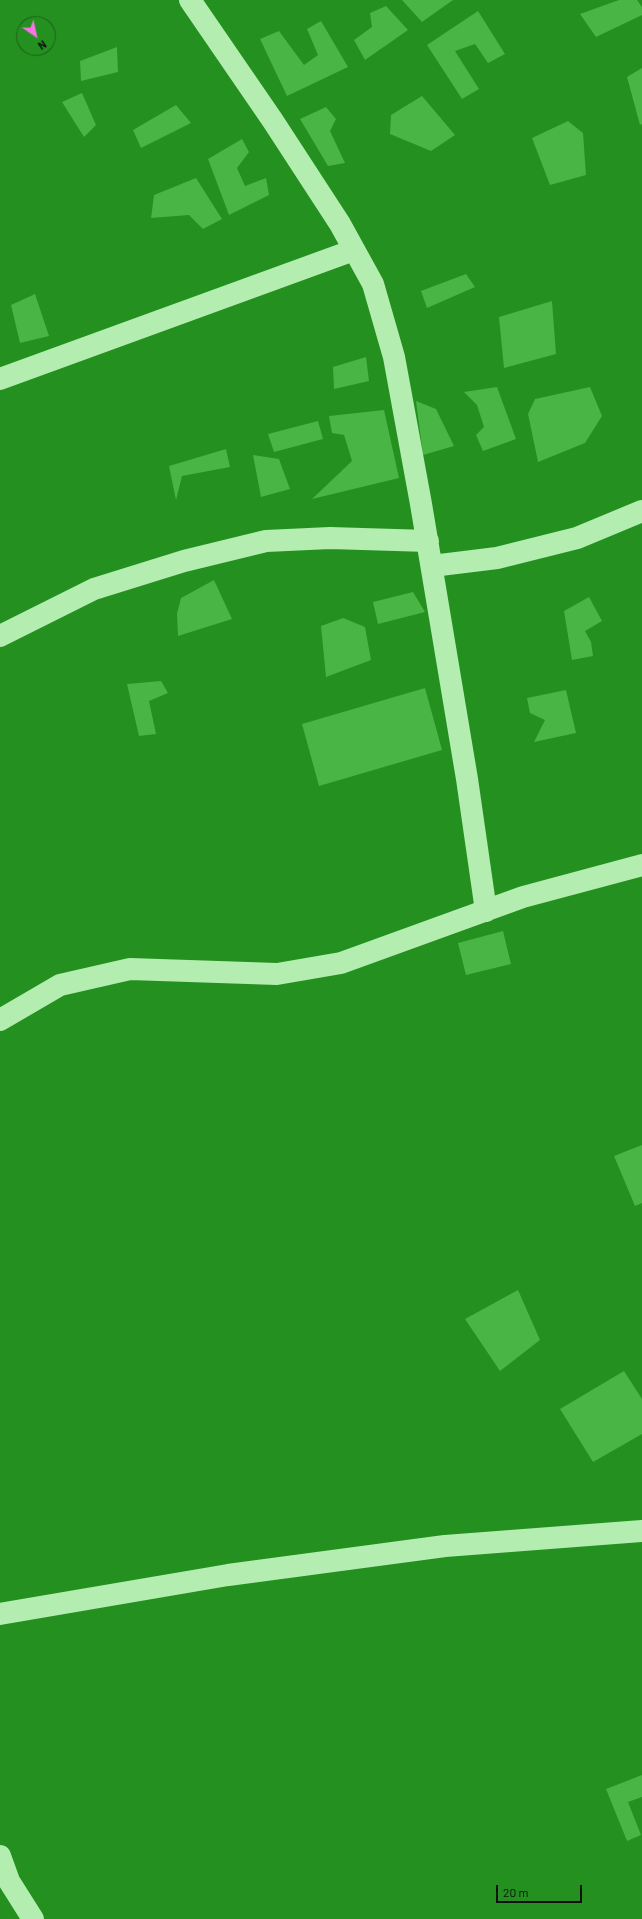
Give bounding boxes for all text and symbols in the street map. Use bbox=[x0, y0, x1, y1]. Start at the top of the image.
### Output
north arrow bbox=[16, 16, 56, 56]
text: N bbox=[36, 38, 49, 53]
scale bar bbox=[498, 1877, 584, 1903]
text: 20 m bbox=[503, 1885, 529, 1899]

